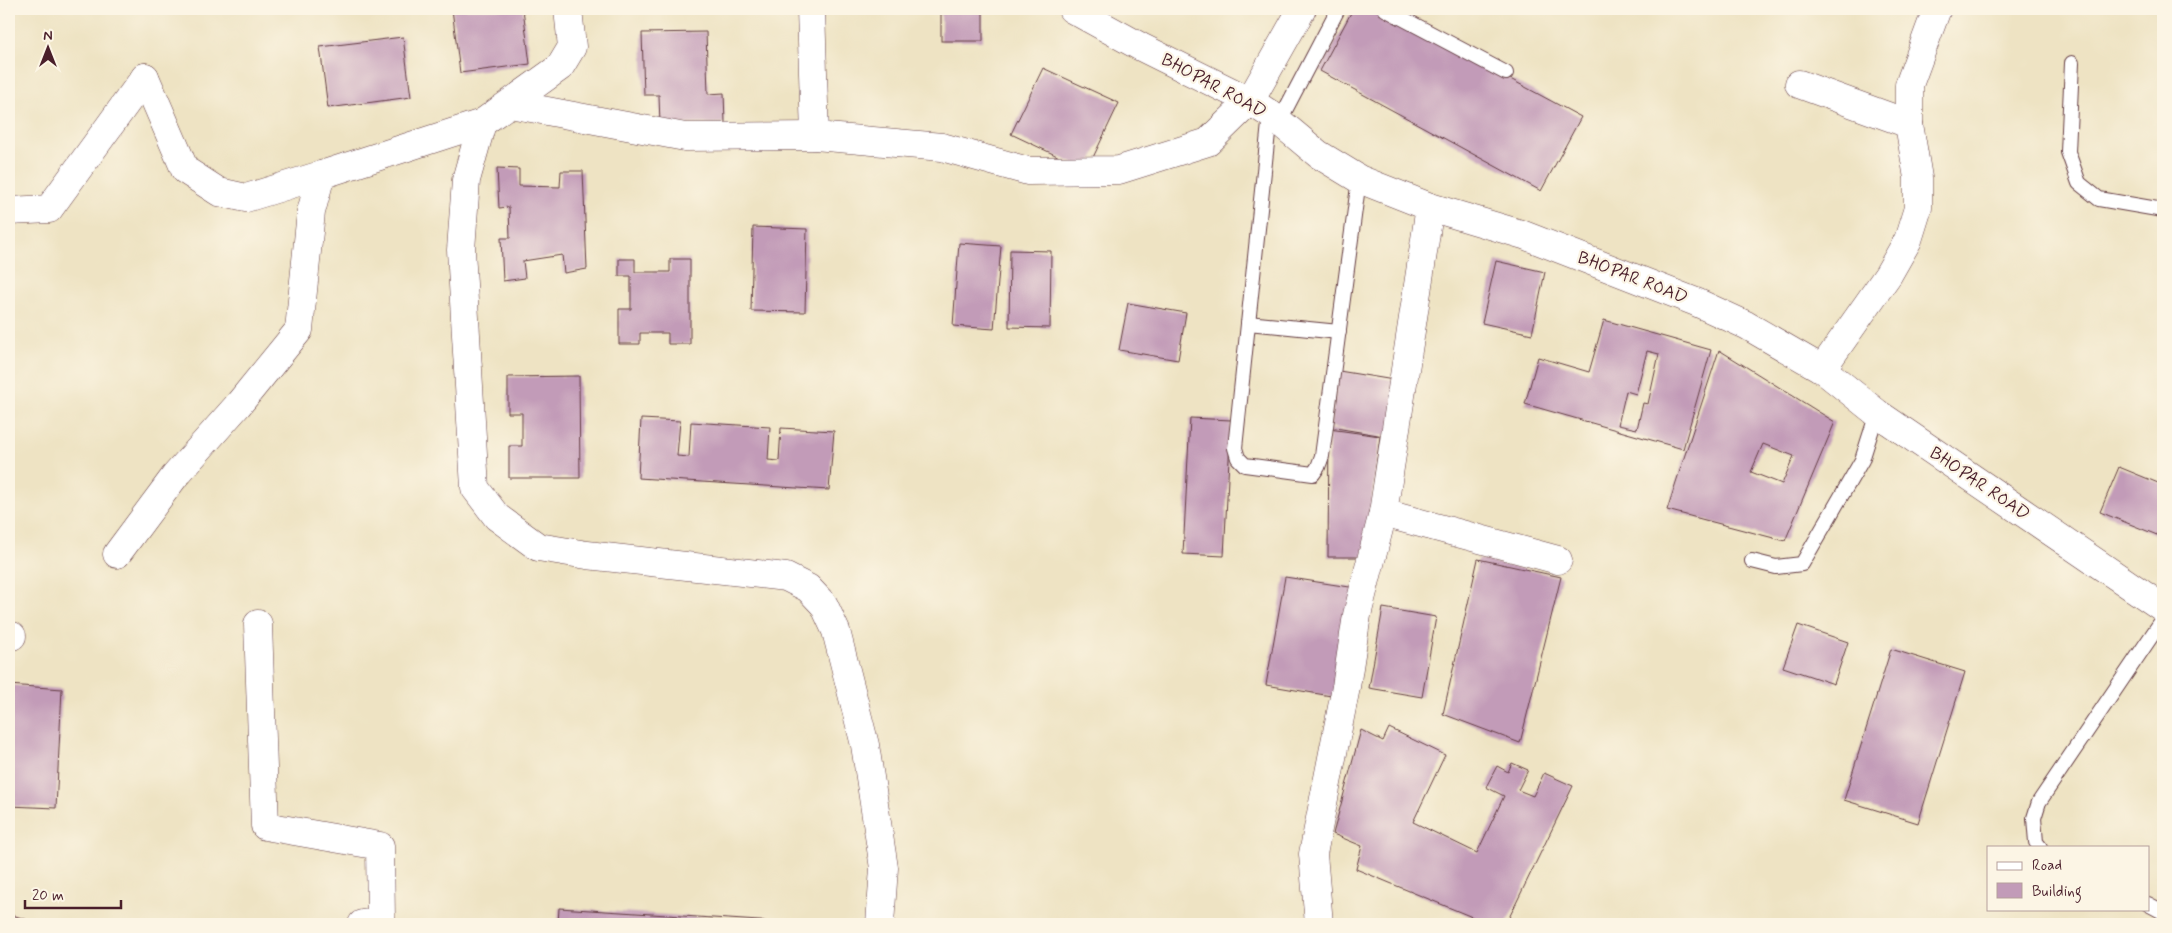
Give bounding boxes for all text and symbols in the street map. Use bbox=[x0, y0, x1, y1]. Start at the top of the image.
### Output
north arrow bbox=[22, 22, 72, 72]
text: N bbox=[43, 27, 53, 45]
street label: BHOPAR ROAD bbox=[1157, 48, 1270, 124]
street label: BHOPAR ROAD bbox=[1574, 246, 1691, 310]
street label: BHOPAR ROAD bbox=[1925, 441, 2034, 526]
legend bbox=[1987, 846, 2150, 910]
text: Road bbox=[2032, 856, 2062, 876]
scale bar bbox=[25, 878, 121, 910]
text: Building bbox=[2032, 882, 2082, 903]
text: 20 m bbox=[32, 886, 64, 906]

